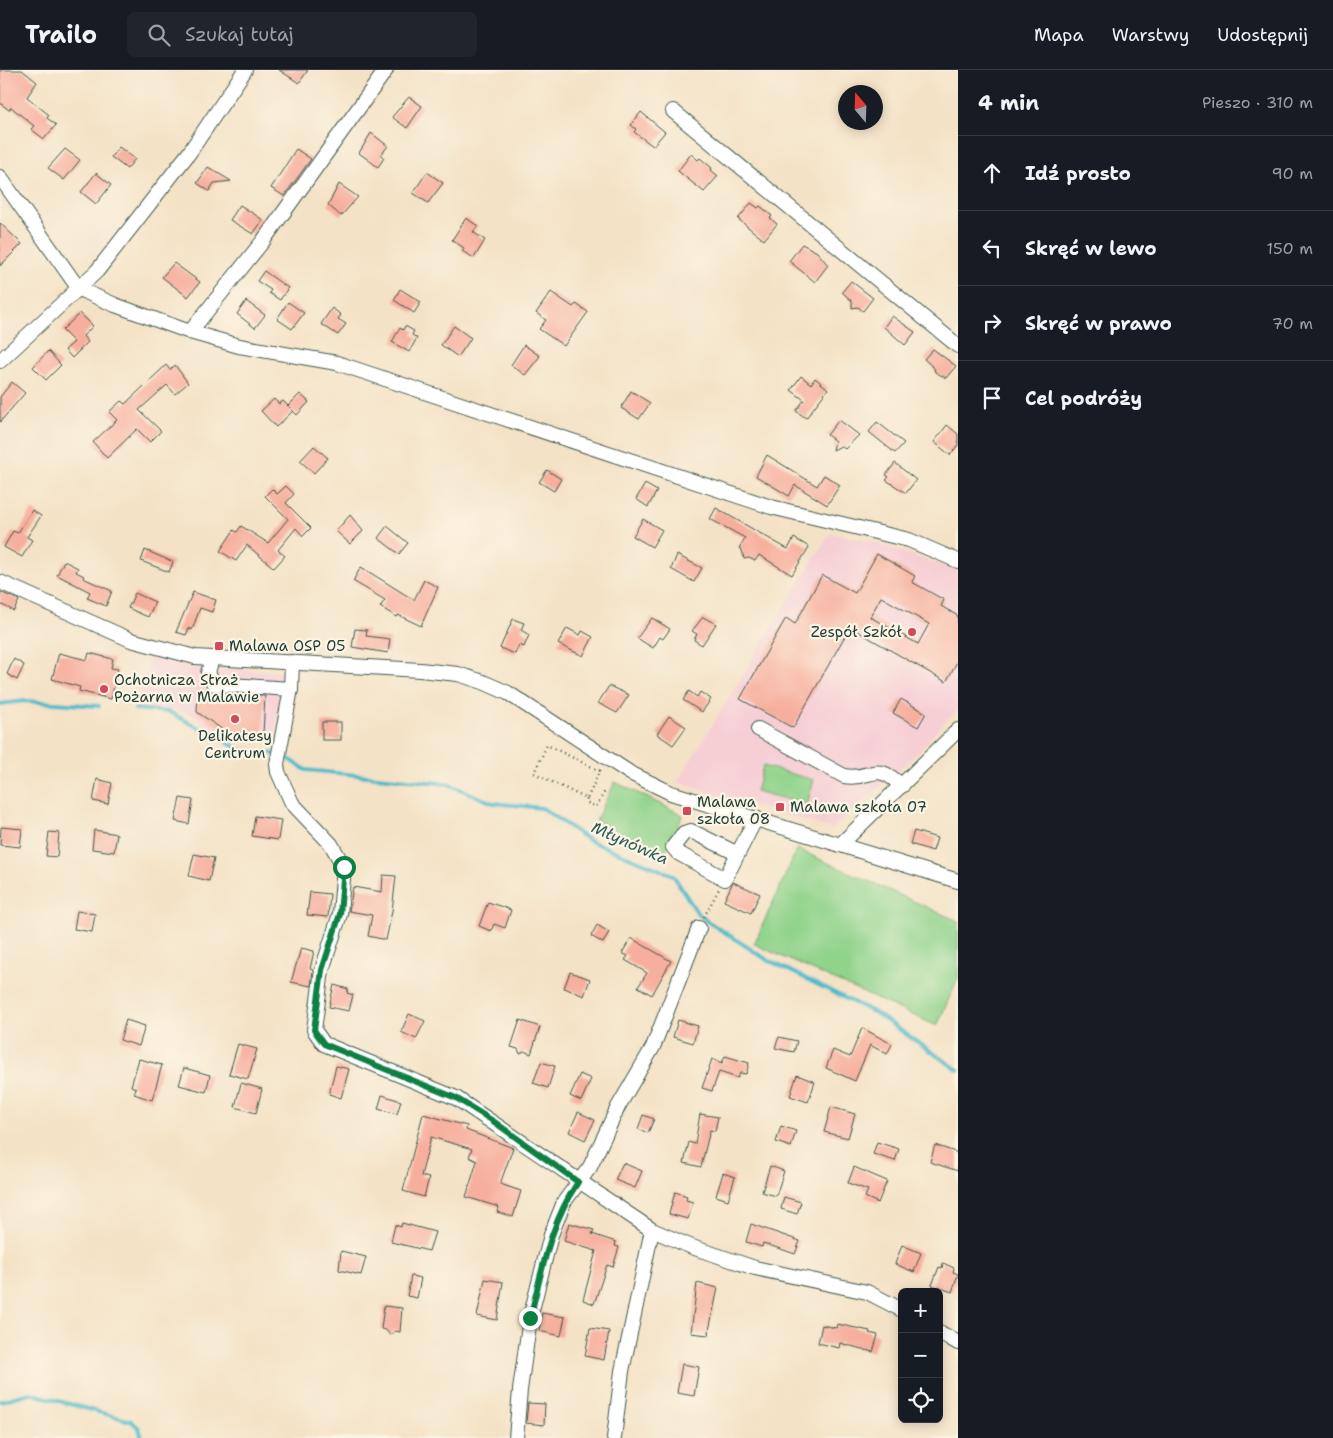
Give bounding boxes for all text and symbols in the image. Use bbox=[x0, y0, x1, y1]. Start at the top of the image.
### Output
search box bbox=[127, 12, 477, 57]
text: Trailo bbox=[25, 19, 97, 51]
icon: search bbox=[145, 21, 173, 49]
text: Szukaj tutaj bbox=[185, 22, 294, 47]
text: Mapa bbox=[1034, 23, 1084, 47]
text: Warstwy bbox=[1112, 23, 1189, 47]
text: Udostępnij bbox=[1217, 23, 1308, 47]
north arrow bbox=[838, 85, 883, 130]
text: 4 min bbox=[978, 89, 1039, 117]
text: Pieszo · 310 m bbox=[1202, 92, 1313, 113]
icon: ahead bbox=[978, 159, 1006, 187]
text: Idź prosto bbox=[1025, 161, 1131, 186]
text: 90 m bbox=[1272, 163, 1313, 184]
icon: left bbox=[978, 234, 1006, 262]
text: Skręć w lewo bbox=[1025, 236, 1157, 261]
text: 150 m bbox=[1266, 238, 1313, 259]
icon: right bbox=[978, 309, 1006, 337]
text: Skręć w prawo bbox=[1025, 311, 1172, 336]
text: 70 m bbox=[1272, 313, 1313, 334]
icon: arrive bbox=[978, 384, 1006, 412]
text: Cel podróży bbox=[1025, 386, 1142, 411]
place label: Zespół Szkół bbox=[811, 622, 903, 642]
marker: Zespół Szkół bbox=[906, 626, 918, 638]
place label: Malawa OSP 05 bbox=[229, 636, 346, 656]
marker: Malawa OSP 05 bbox=[213, 640, 225, 652]
place label: Ochotnicza Straż Pożarna w Malawie bbox=[114, 670, 259, 707]
marker: Ochotnicza Straż Pożarna w Malawie bbox=[98, 683, 110, 695]
marker: Delikatesy Centrum bbox=[229, 713, 241, 725]
place label: Delikatesy Centrum bbox=[198, 726, 272, 763]
place label: Malawa szkoła 08 bbox=[697, 792, 770, 829]
place label: Malawa szkoła 07 bbox=[790, 797, 927, 817]
marker: Malawa szkoła 07 bbox=[774, 801, 786, 813]
marker: Malawa szkoła 08 bbox=[681, 805, 693, 817]
water label: Młynówka bbox=[588, 817, 672, 869]
route start bbox=[333, 856, 356, 879]
map controls bbox=[898, 1288, 943, 1423]
button: + bbox=[898, 1288, 943, 1333]
route end bbox=[519, 1307, 542, 1330]
button: − bbox=[898, 1333, 943, 1378]
button: locate bbox=[898, 1378, 943, 1423]

